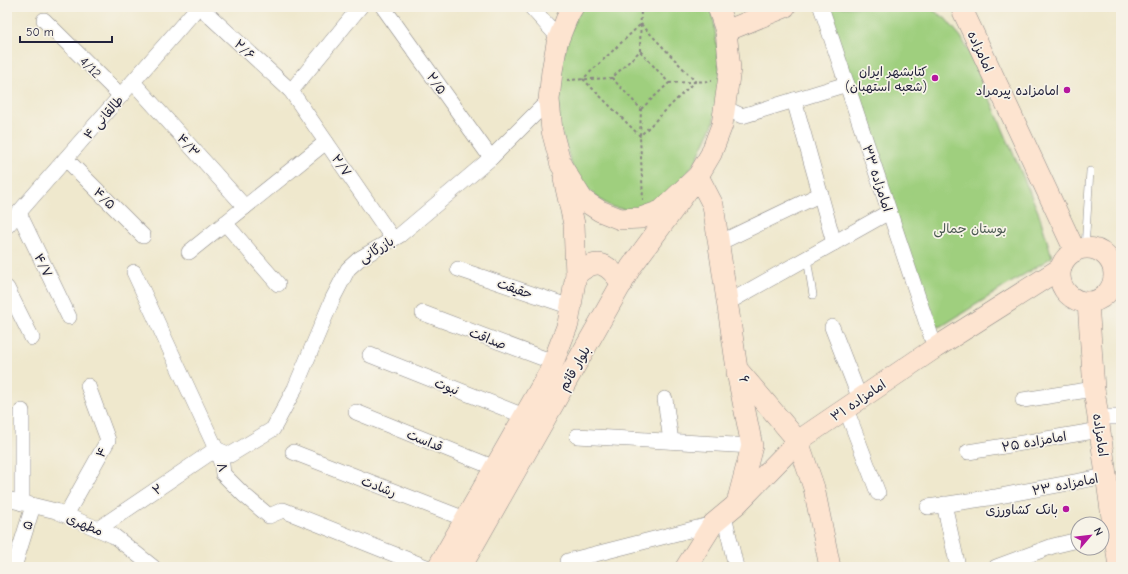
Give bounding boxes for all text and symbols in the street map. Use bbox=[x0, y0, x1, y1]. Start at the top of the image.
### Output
scale bar bbox=[20, 18, 112, 44]
text: 50 m bbox=[26, 25, 54, 39]
street label: امامزاده bbox=[965, 28, 997, 74]
street label: ۲/۶ bbox=[231, 36, 258, 63]
street label: 4/12 bbox=[77, 54, 105, 81]
place label: کتابشهر ایران (شعبه استهبان) bbox=[845, 64, 927, 95]
street label: ۲/۵ bbox=[424, 69, 449, 97]
marker: کتابشهر ایران (شعبه استهبان) bbox=[930, 73, 940, 83]
place label: امامزاده پیرمراد bbox=[976, 83, 1059, 99]
marker: امامزاده پیرمراد bbox=[1062, 85, 1072, 95]
street label: طالقانی ۴ bbox=[80, 93, 128, 143]
street label: ۴/۳ bbox=[174, 131, 203, 160]
street label: امامزاده ۳۳ bbox=[860, 143, 895, 213]
street label: ۲/۷ bbox=[329, 151, 355, 179]
street label: ۴/۵ bbox=[91, 184, 119, 212]
park label: بوستان جمالی bbox=[933, 221, 1007, 238]
street label: بازرگانی bbox=[356, 233, 398, 267]
street label: ۴/۷ bbox=[31, 251, 56, 280]
street label: حقیقت bbox=[495, 275, 535, 302]
street label: صداقت bbox=[467, 325, 509, 352]
street label: بلوار قائم bbox=[556, 343, 596, 395]
street label: ۶ bbox=[736, 371, 753, 387]
street label: نبوت bbox=[432, 375, 461, 399]
street label: امامزاده ۳۱ bbox=[828, 377, 889, 424]
street label: امامزاده bbox=[1090, 412, 1111, 458]
street label: قداست bbox=[405, 426, 445, 454]
street label: امامزاده ۲۵ bbox=[1000, 428, 1068, 455]
street label: ۴ bbox=[93, 444, 110, 460]
street label: ۸ bbox=[214, 461, 231, 474]
street label: امامزاده ۲۳ bbox=[1031, 471, 1100, 498]
street label: رشادت bbox=[359, 473, 398, 501]
street label: ۲ bbox=[149, 481, 165, 498]
place label: بانک کشاورزی bbox=[986, 502, 1058, 518]
marker: بانک کشاورزی bbox=[1061, 504, 1071, 514]
street label: مطهری bbox=[64, 510, 105, 539]
north arrow bbox=[1070, 516, 1110, 556]
street label: ۵ bbox=[19, 519, 36, 532]
text: N bbox=[1091, 525, 1106, 538]

